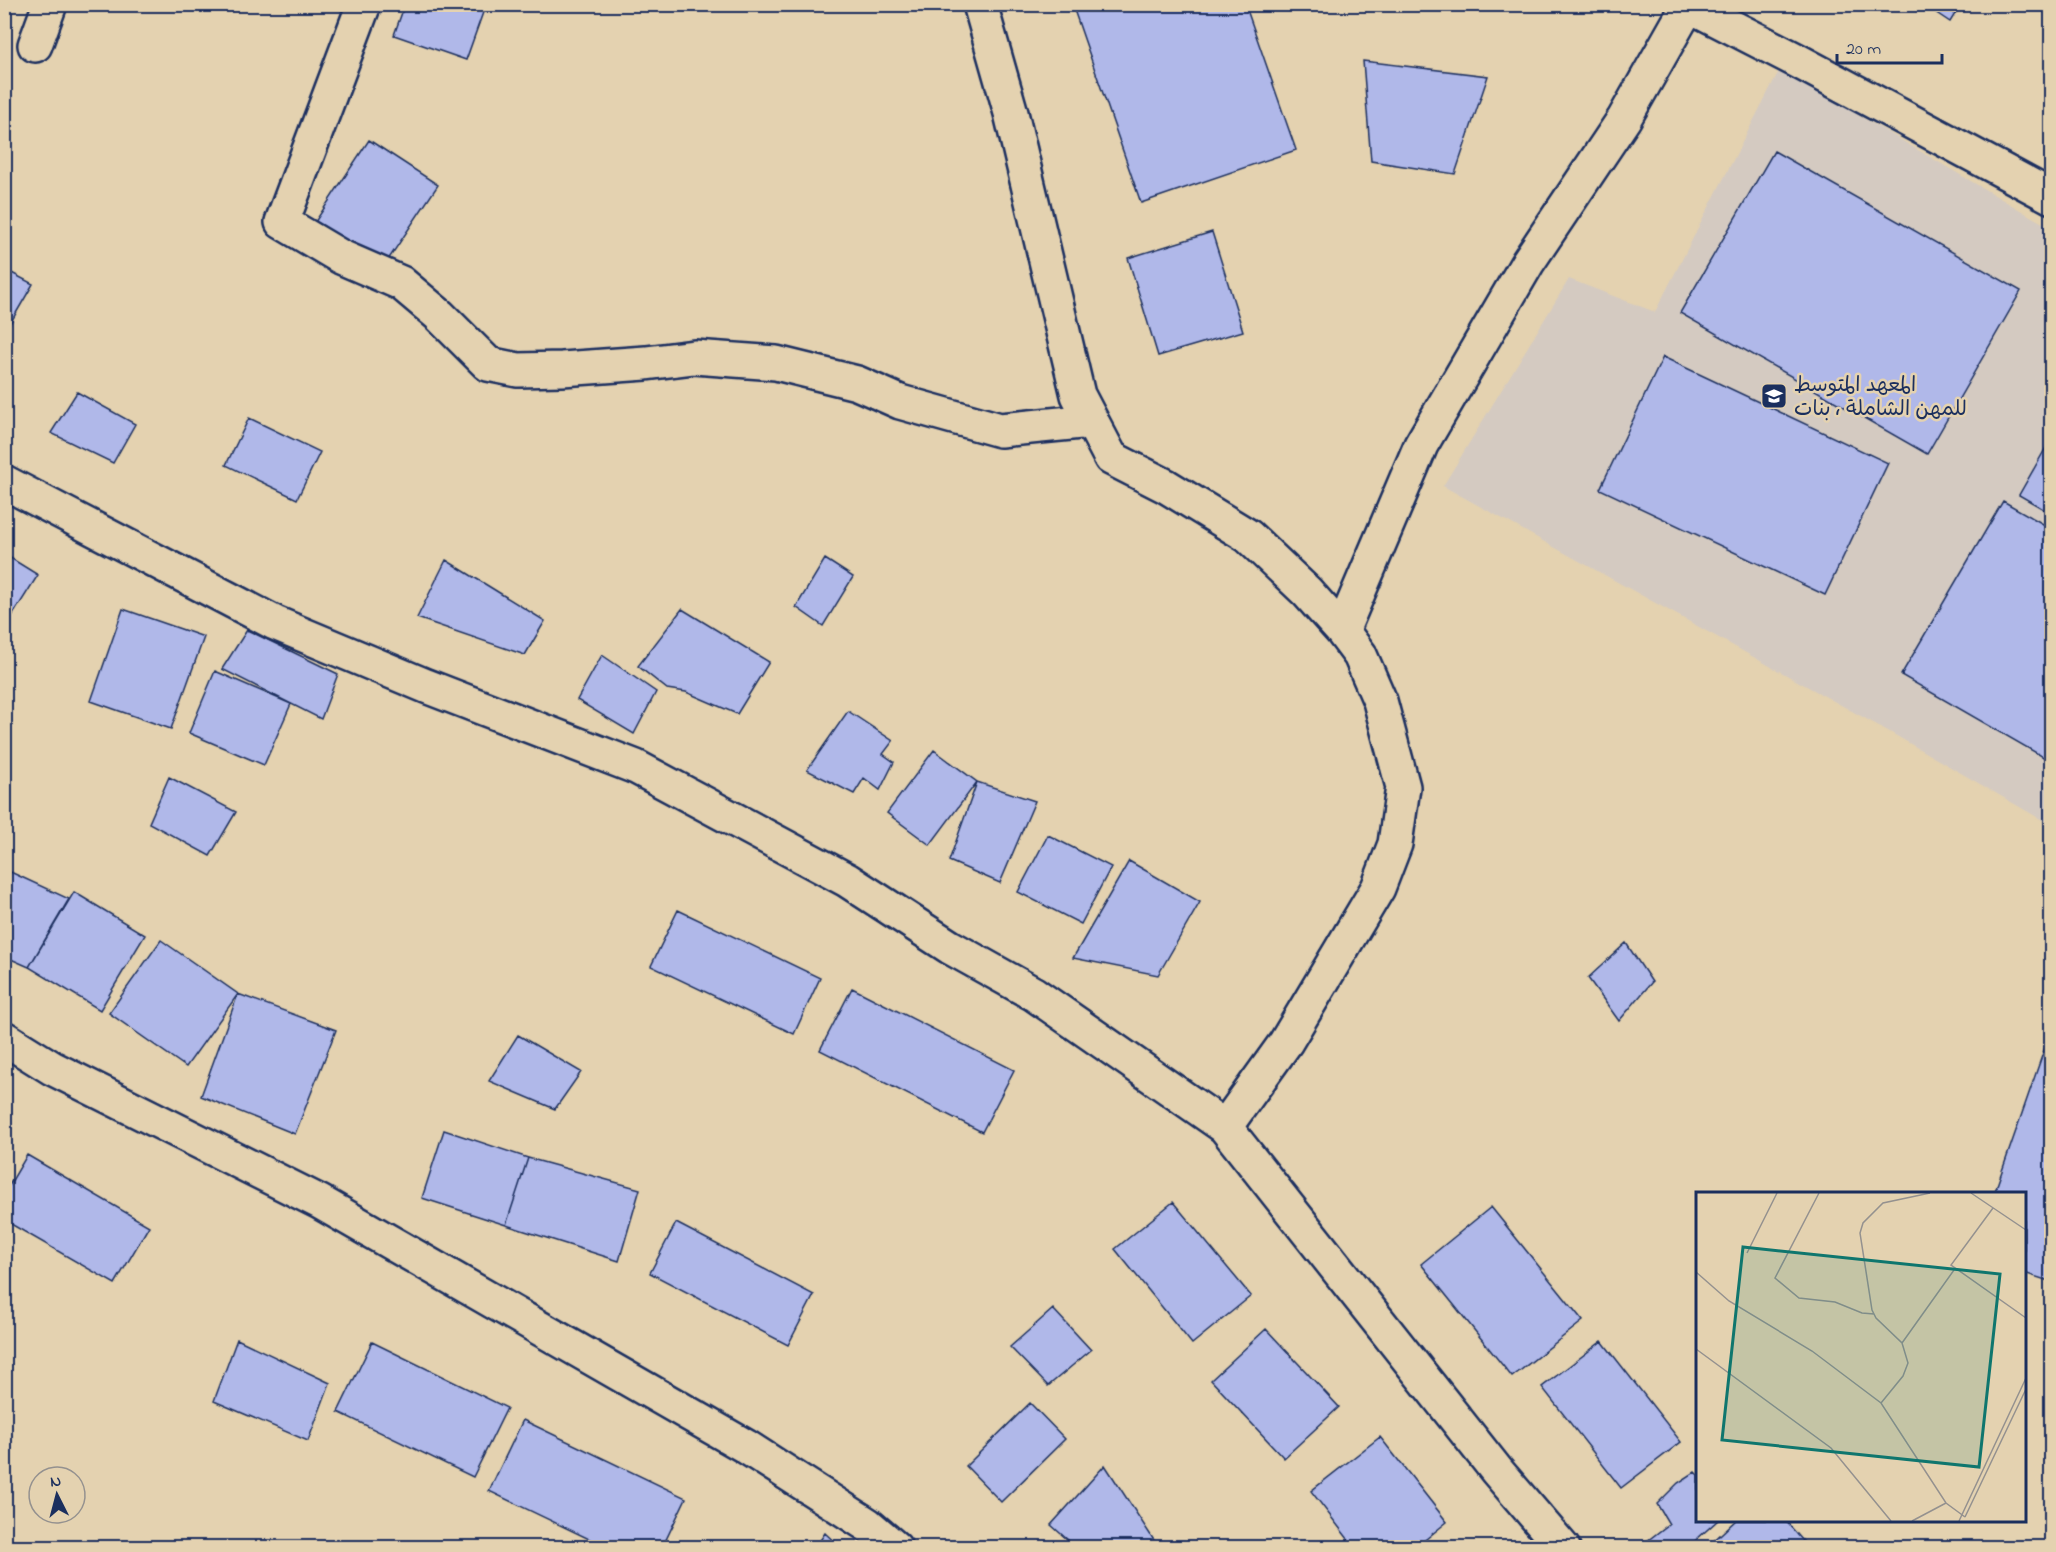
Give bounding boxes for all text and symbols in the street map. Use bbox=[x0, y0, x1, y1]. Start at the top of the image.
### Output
scale bar bbox=[1837, 27, 1942, 65]
text: 20 m bbox=[1846, 37, 1881, 63]
place label: المعهد المتوسط للمهن الشاملة ، بنات bbox=[1794, 371, 1967, 425]
school or university icon: المعهد المتوسط للمهن الشاملة ، بنات bbox=[1759, 381, 1789, 411]
inset map bbox=[1696, 1192, 2026, 1522]
north arrow bbox=[27, 1465, 87, 1525]
text: N bbox=[49, 1470, 62, 1495]

